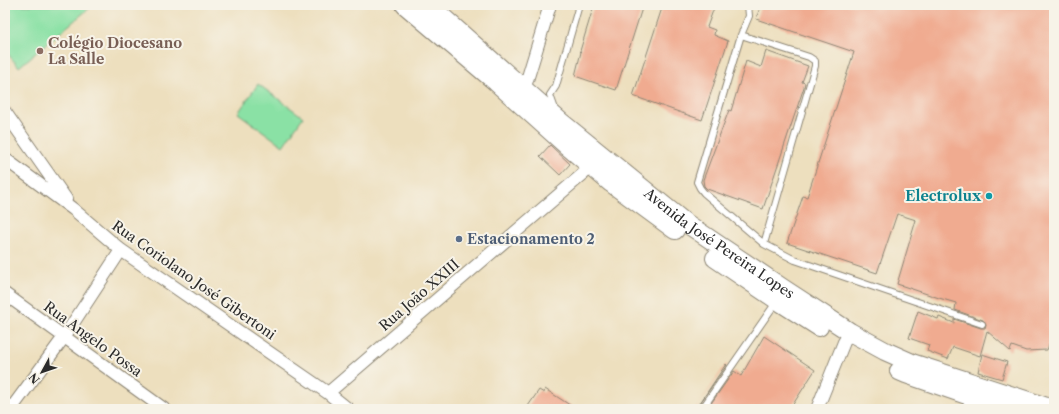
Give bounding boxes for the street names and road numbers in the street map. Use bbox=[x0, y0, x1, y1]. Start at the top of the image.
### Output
street label: Avenida José Pereira Lopes bbox=[640, 183, 798, 302]
street label: Rua Coriolano José Gibertoni bbox=[109, 216, 279, 344]
street label: Rua João XXIII bbox=[375, 255, 463, 335]
street label: Rua Angelo Possa bbox=[40, 297, 146, 381]

